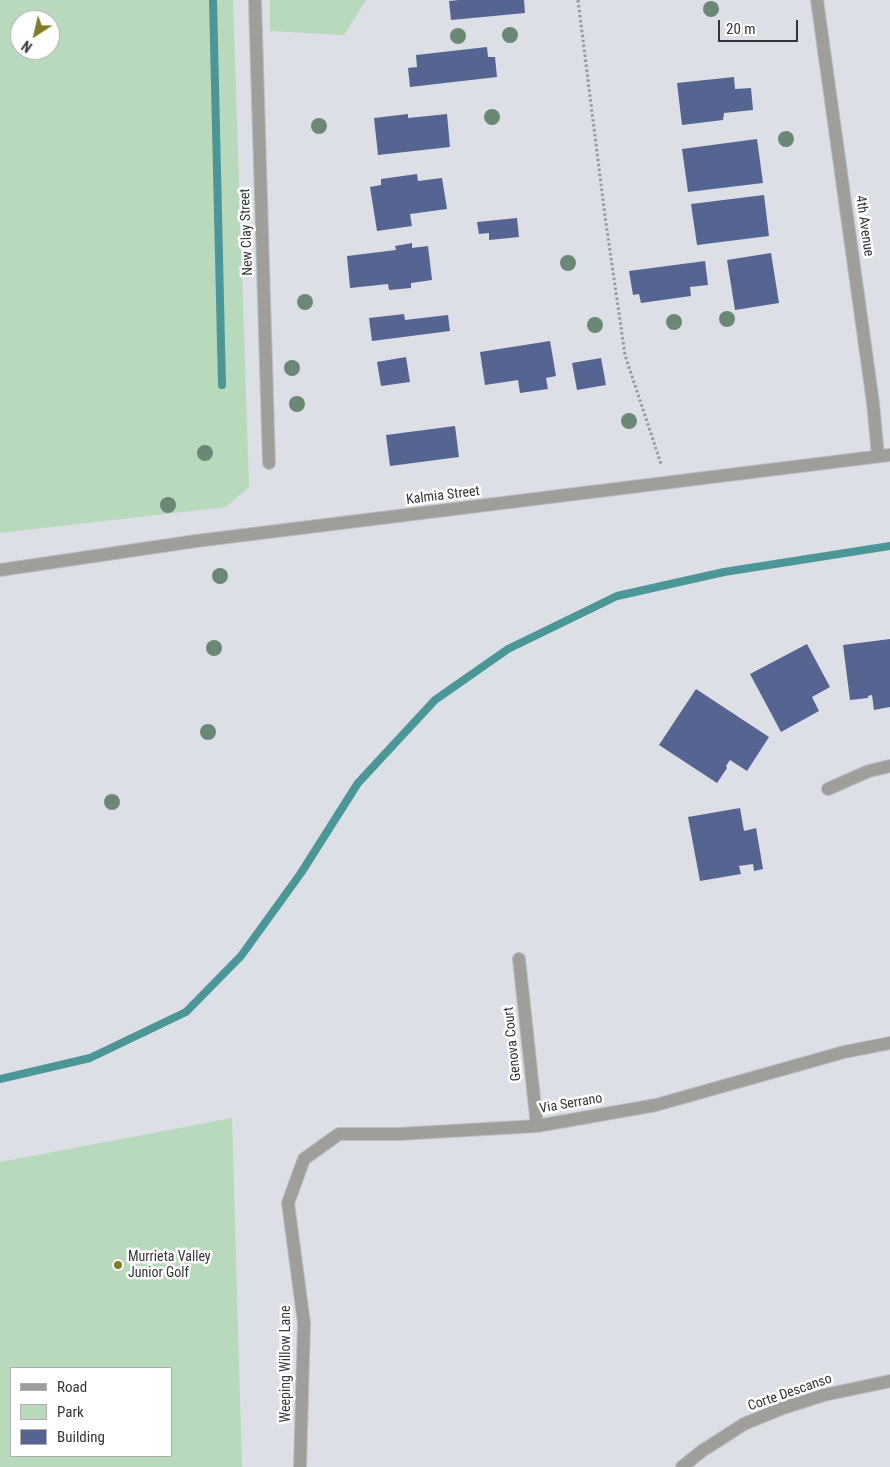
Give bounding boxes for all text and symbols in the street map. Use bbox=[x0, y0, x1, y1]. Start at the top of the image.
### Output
north arrow bbox=[10, 10, 60, 60]
scale bar bbox=[720, 10, 800, 42]
text: 20 m bbox=[726, 20, 756, 38]
text: N bbox=[19, 37, 35, 55]
street label: New Clay Street bbox=[237, 188, 257, 276]
street label: 4th Avenue bbox=[851, 194, 877, 258]
street label: Kalmia Street bbox=[405, 483, 481, 509]
street label: Genova Court bbox=[501, 1006, 525, 1082]
street label: Via Serrano bbox=[538, 1090, 604, 1118]
place label: Murrieta Valley Junior Golf bbox=[128, 1249, 211, 1282]
marker: Murrieta Valley Junior Golf bbox=[112, 1259, 124, 1271]
street label: Weeping Willow Lane bbox=[278, 1306, 294, 1422]
legend bbox=[10, 1367, 172, 1457]
street label: Corte Descanso bbox=[746, 1371, 834, 1415]
text: Road bbox=[57, 1378, 87, 1396]
text: Park bbox=[57, 1403, 84, 1421]
text: Building bbox=[57, 1428, 105, 1446]

